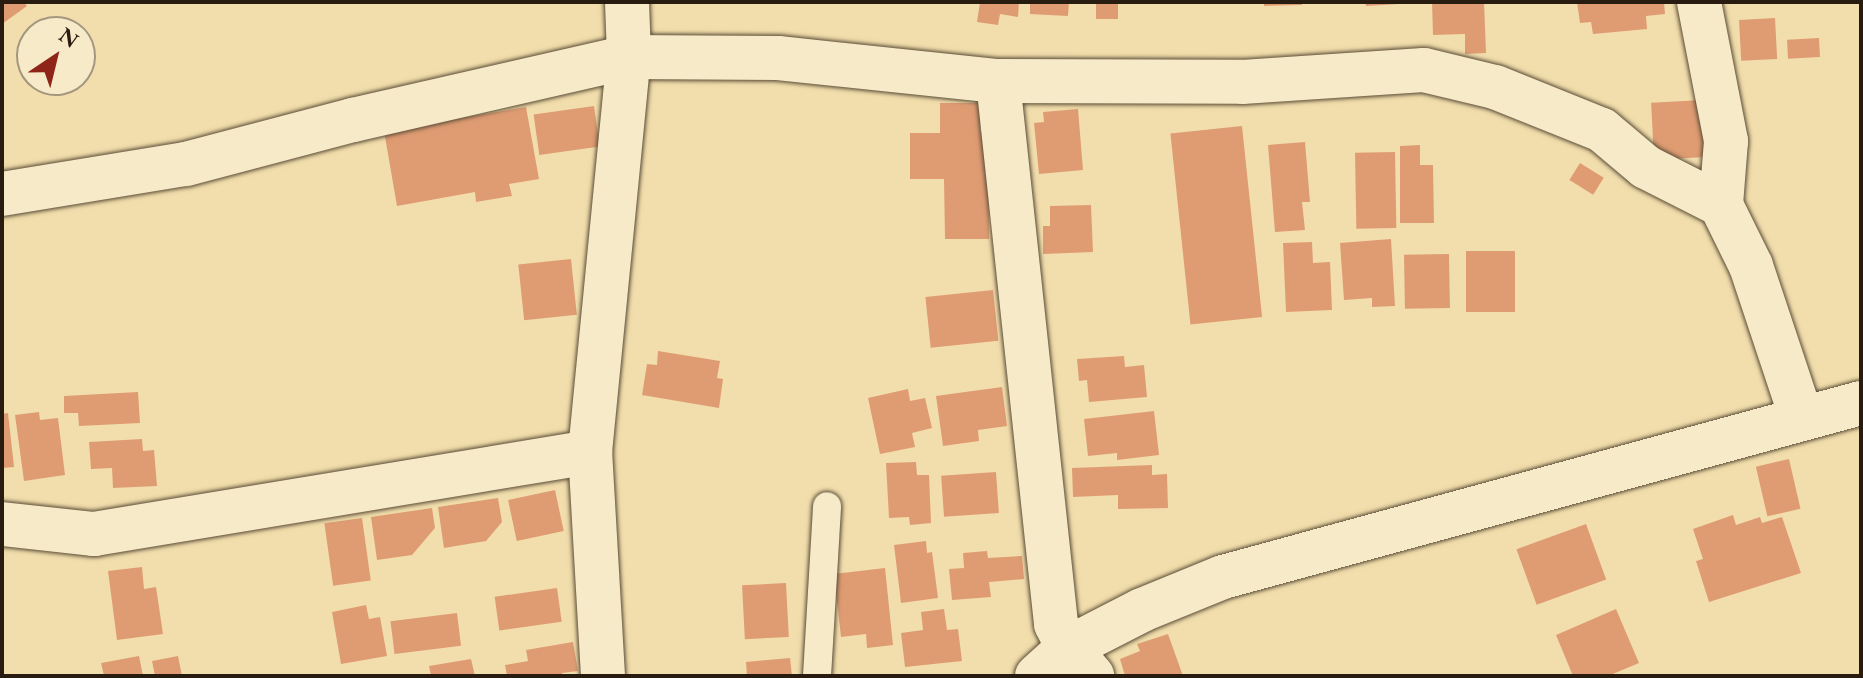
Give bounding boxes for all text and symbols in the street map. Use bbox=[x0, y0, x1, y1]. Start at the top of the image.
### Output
north arrow bbox=[16, 16, 96, 96]
text: N bbox=[53, 21, 85, 55]

